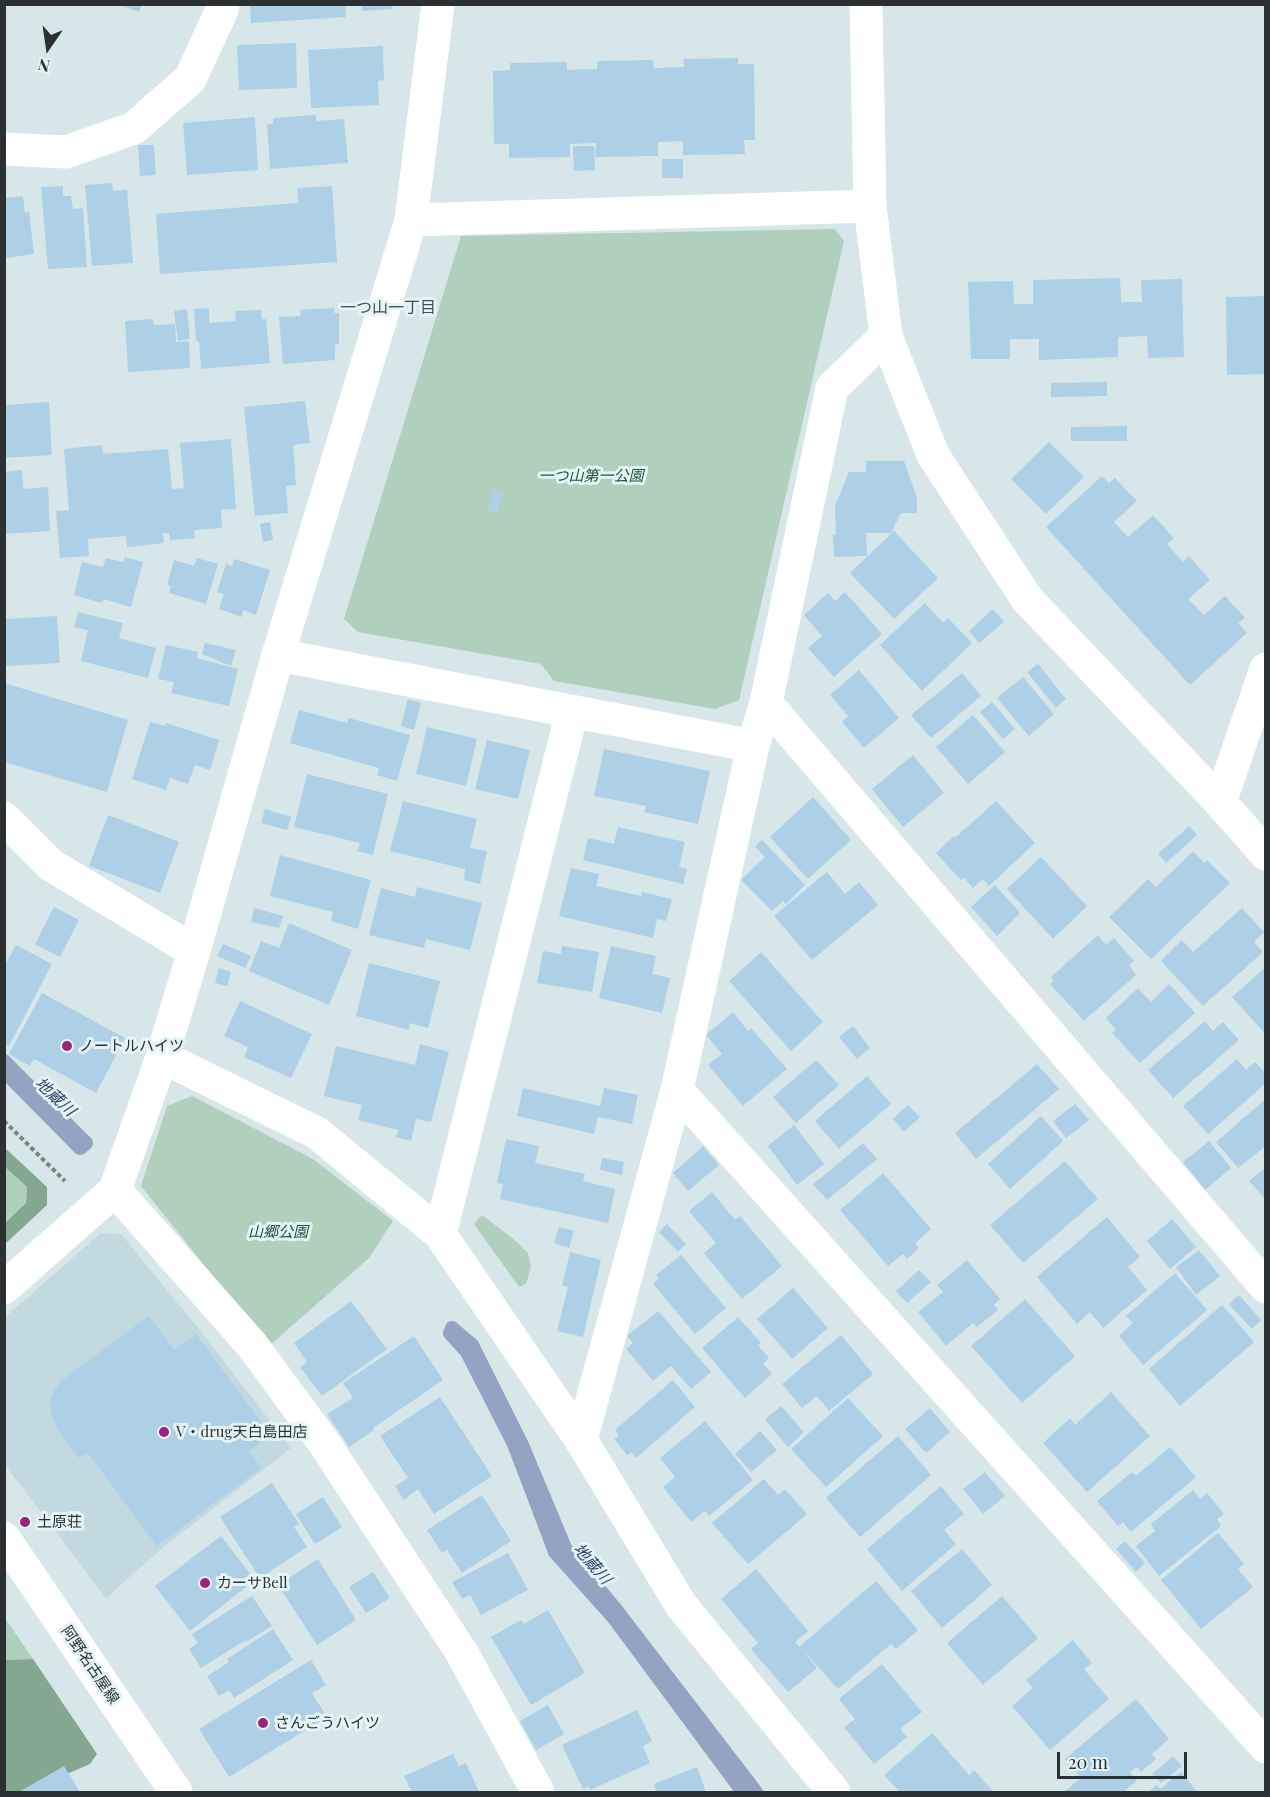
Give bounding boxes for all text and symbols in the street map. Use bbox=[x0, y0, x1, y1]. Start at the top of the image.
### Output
north arrow bbox=[18, 18, 78, 78]
text: N bbox=[36, 54, 52, 78]
district label: 一つ山一丁目 bbox=[340, 298, 436, 318]
park label: 一つ山第一公園 bbox=[539, 467, 643, 485]
place label: ノートルハイツ bbox=[79, 1037, 184, 1055]
marker: ノートルハイツ bbox=[60, 1039, 74, 1053]
water label: 地蔵川 bbox=[31, 1074, 79, 1120]
park label: 山郷公園 bbox=[248, 1223, 308, 1241]
place label: V・drug天白島田店 bbox=[176, 1423, 307, 1441]
marker: V・drug天白島田店 bbox=[157, 1425, 171, 1439]
place label: 土原荘 bbox=[37, 1513, 82, 1531]
marker: 土原荘 bbox=[18, 1515, 32, 1529]
water label: 地蔵川 bbox=[569, 1540, 615, 1588]
place label: カーサBell bbox=[217, 1574, 288, 1592]
marker: カーサBell bbox=[198, 1576, 212, 1590]
street label: 阿野名古屋線 bbox=[57, 1623, 123, 1707]
place label: さんごうハイツ bbox=[275, 1714, 380, 1732]
marker: さんごうハイツ bbox=[256, 1716, 270, 1730]
scale bar bbox=[1060, 1740, 1190, 1778]
text: 20 m bbox=[1068, 1750, 1108, 1774]

